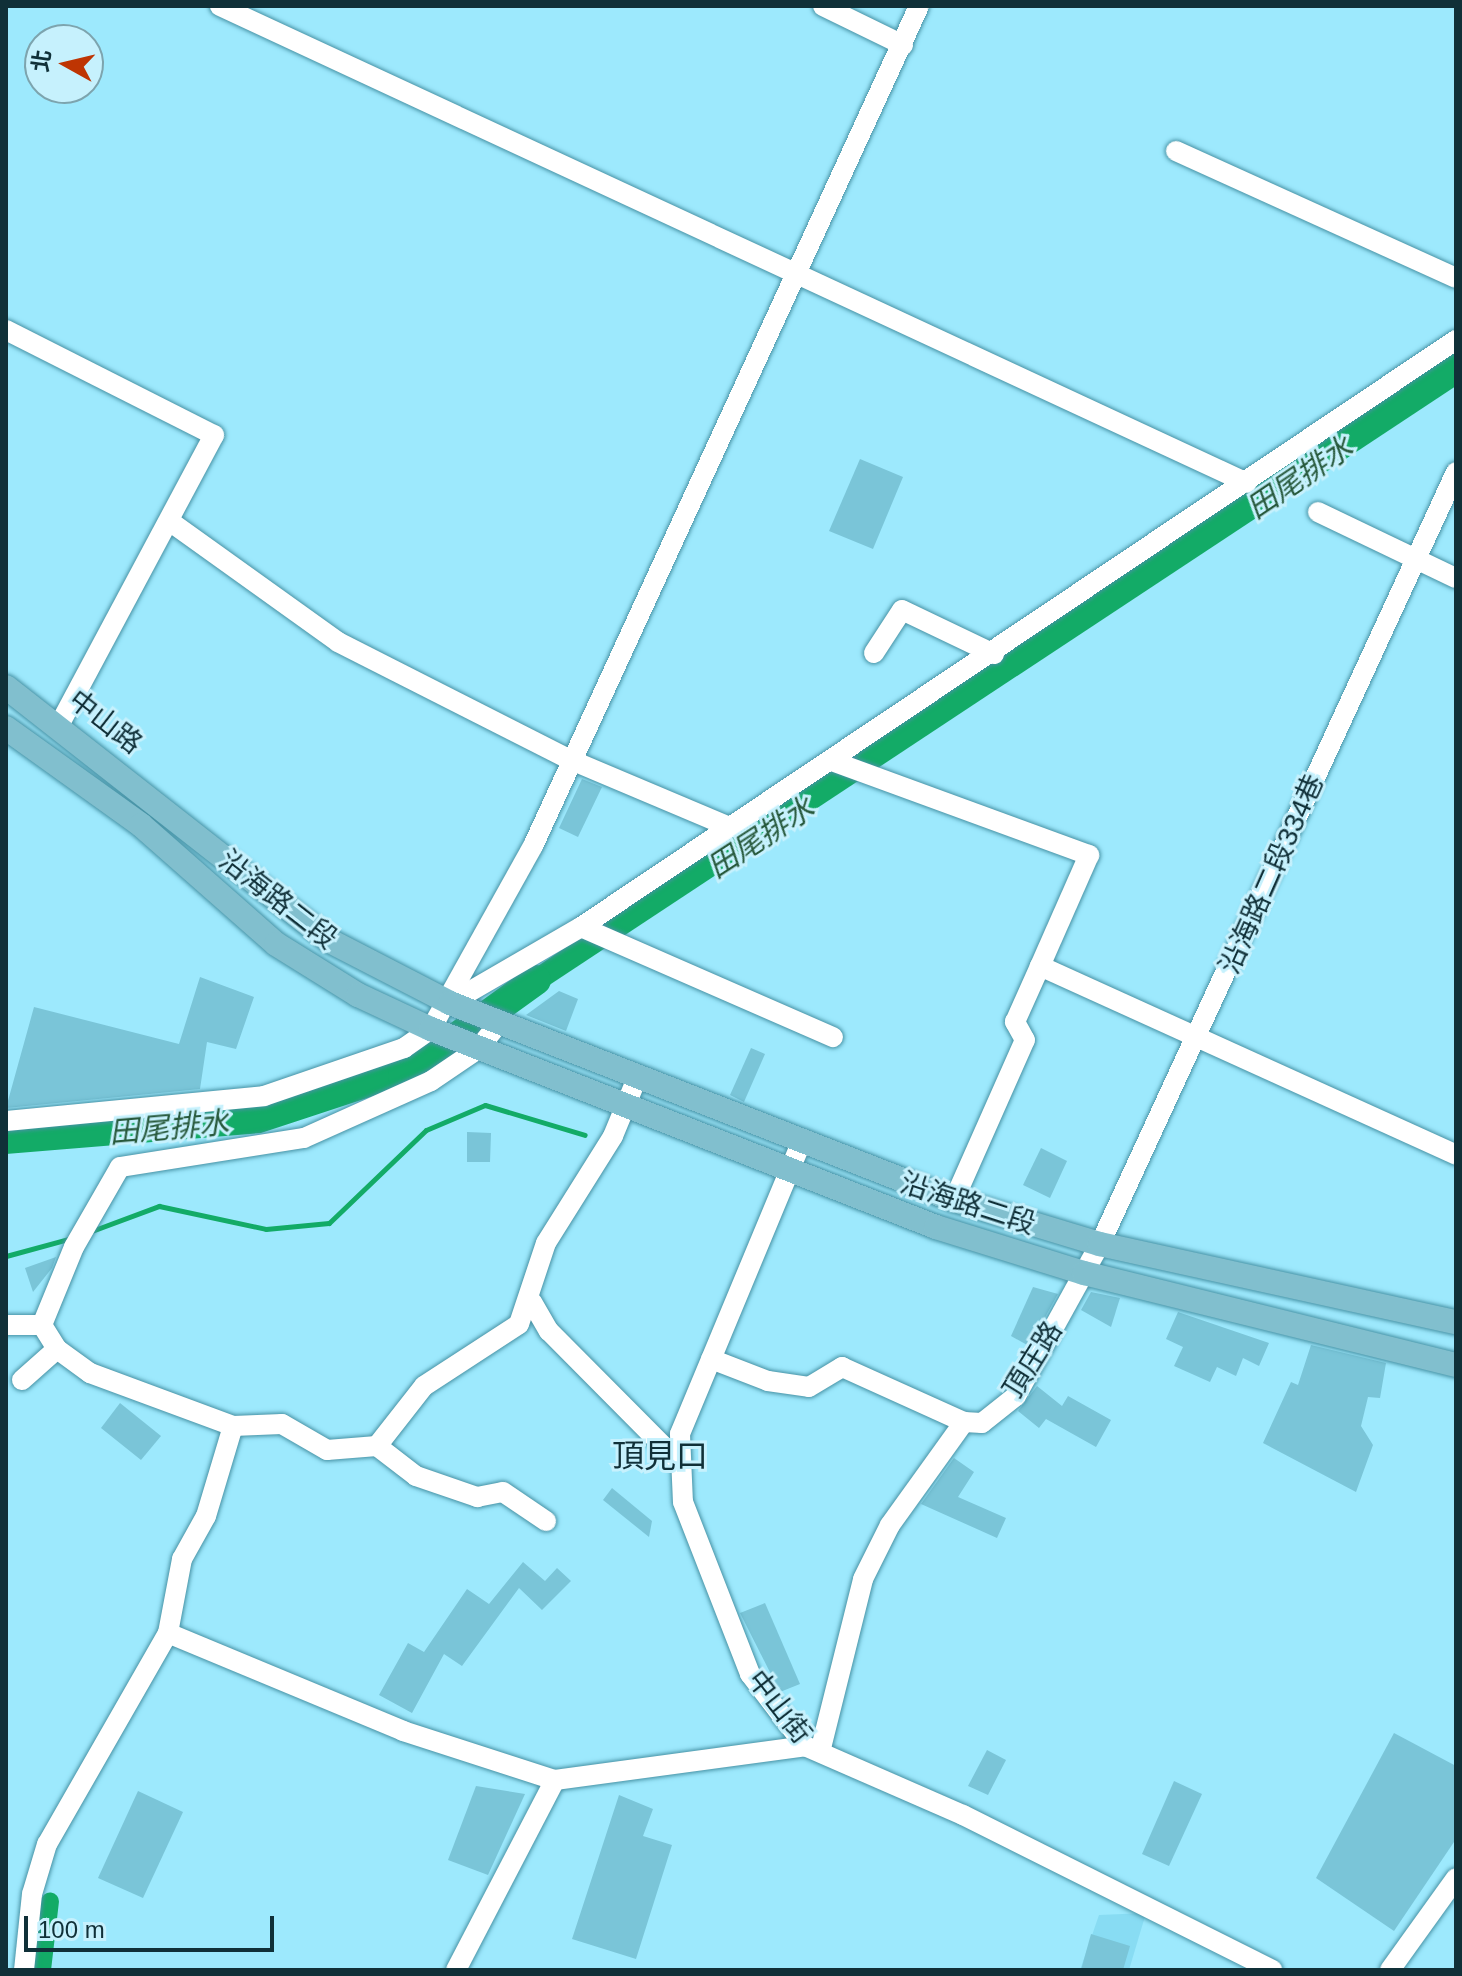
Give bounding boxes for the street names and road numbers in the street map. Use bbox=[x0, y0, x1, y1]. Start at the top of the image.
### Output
street label: 中山路 bbox=[62, 683, 148, 761]
street label: 沿海路二段334巷 bbox=[1213, 769, 1331, 979]
street label: 沿海路二段 bbox=[212, 844, 344, 956]
street label: 沿海路二段 bbox=[896, 1166, 1040, 1242]
street label: 頂庄路 bbox=[996, 1315, 1070, 1405]
street label: 中山街 bbox=[740, 1664, 818, 1750]

